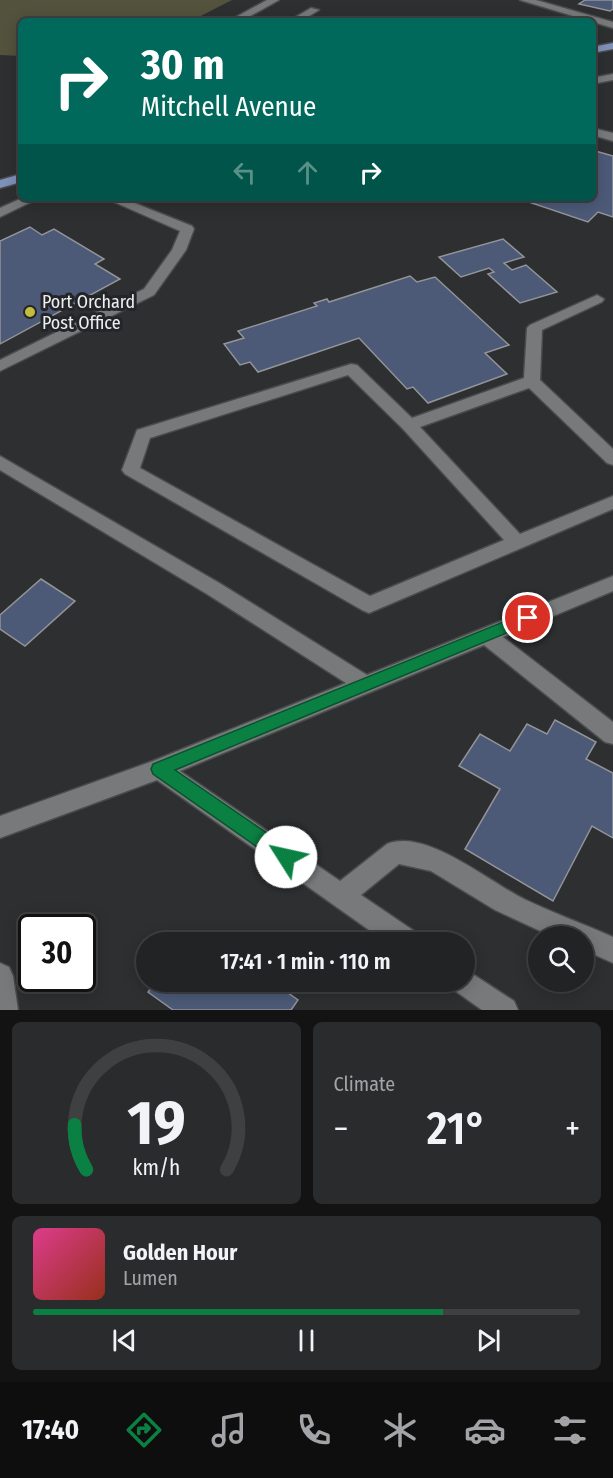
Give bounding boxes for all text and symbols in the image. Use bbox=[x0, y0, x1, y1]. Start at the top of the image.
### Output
text: 30 m bbox=[141, 40, 225, 90]
icon: right bbox=[42, 42, 120, 120]
text: Mitchell Avenue bbox=[141, 91, 316, 123]
icon: left bbox=[228, 156, 261, 189]
icon: ahead bbox=[291, 156, 324, 189]
icon: right bbox=[354, 156, 387, 189]
place label: Port Orchard Post Office bbox=[42, 291, 135, 334]
marker: Port Orchard Post Office bbox=[23, 305, 37, 319]
pin bbox=[502, 592, 553, 643]
icon: arrive bbox=[511, 601, 544, 634]
position arrow bbox=[254, 825, 318, 889]
speed limit sign: 30 bbox=[18, 914, 96, 992]
map controls bbox=[528, 926, 594, 992]
button: search bbox=[528, 926, 594, 992]
text: 17:41 · 1 min · 110 m bbox=[220, 948, 391, 975]
text: Climate bbox=[334, 1072, 395, 1096]
text: 19 bbox=[127, 1086, 186, 1161]
text: 21° bbox=[427, 1102, 487, 1156]
text: − bbox=[334, 1109, 348, 1149]
text: + bbox=[565, 1109, 580, 1149]
text: km/h bbox=[132, 1155, 180, 1181]
text: Golden Hour bbox=[123, 1239, 237, 1266]
text: Lumen bbox=[123, 1266, 178, 1290]
icon: previous bbox=[108, 1324, 141, 1357]
icon: pause bbox=[290, 1324, 323, 1357]
icon: next bbox=[472, 1324, 505, 1357]
icon: directions bbox=[123, 1409, 165, 1451]
icon: music bbox=[208, 1409, 250, 1451]
icon: phone bbox=[293, 1409, 335, 1451]
icon: climate bbox=[379, 1409, 421, 1451]
icon: car bbox=[464, 1409, 506, 1451]
icon: filters bbox=[549, 1409, 591, 1451]
text: 17:40 bbox=[22, 1414, 79, 1446]

